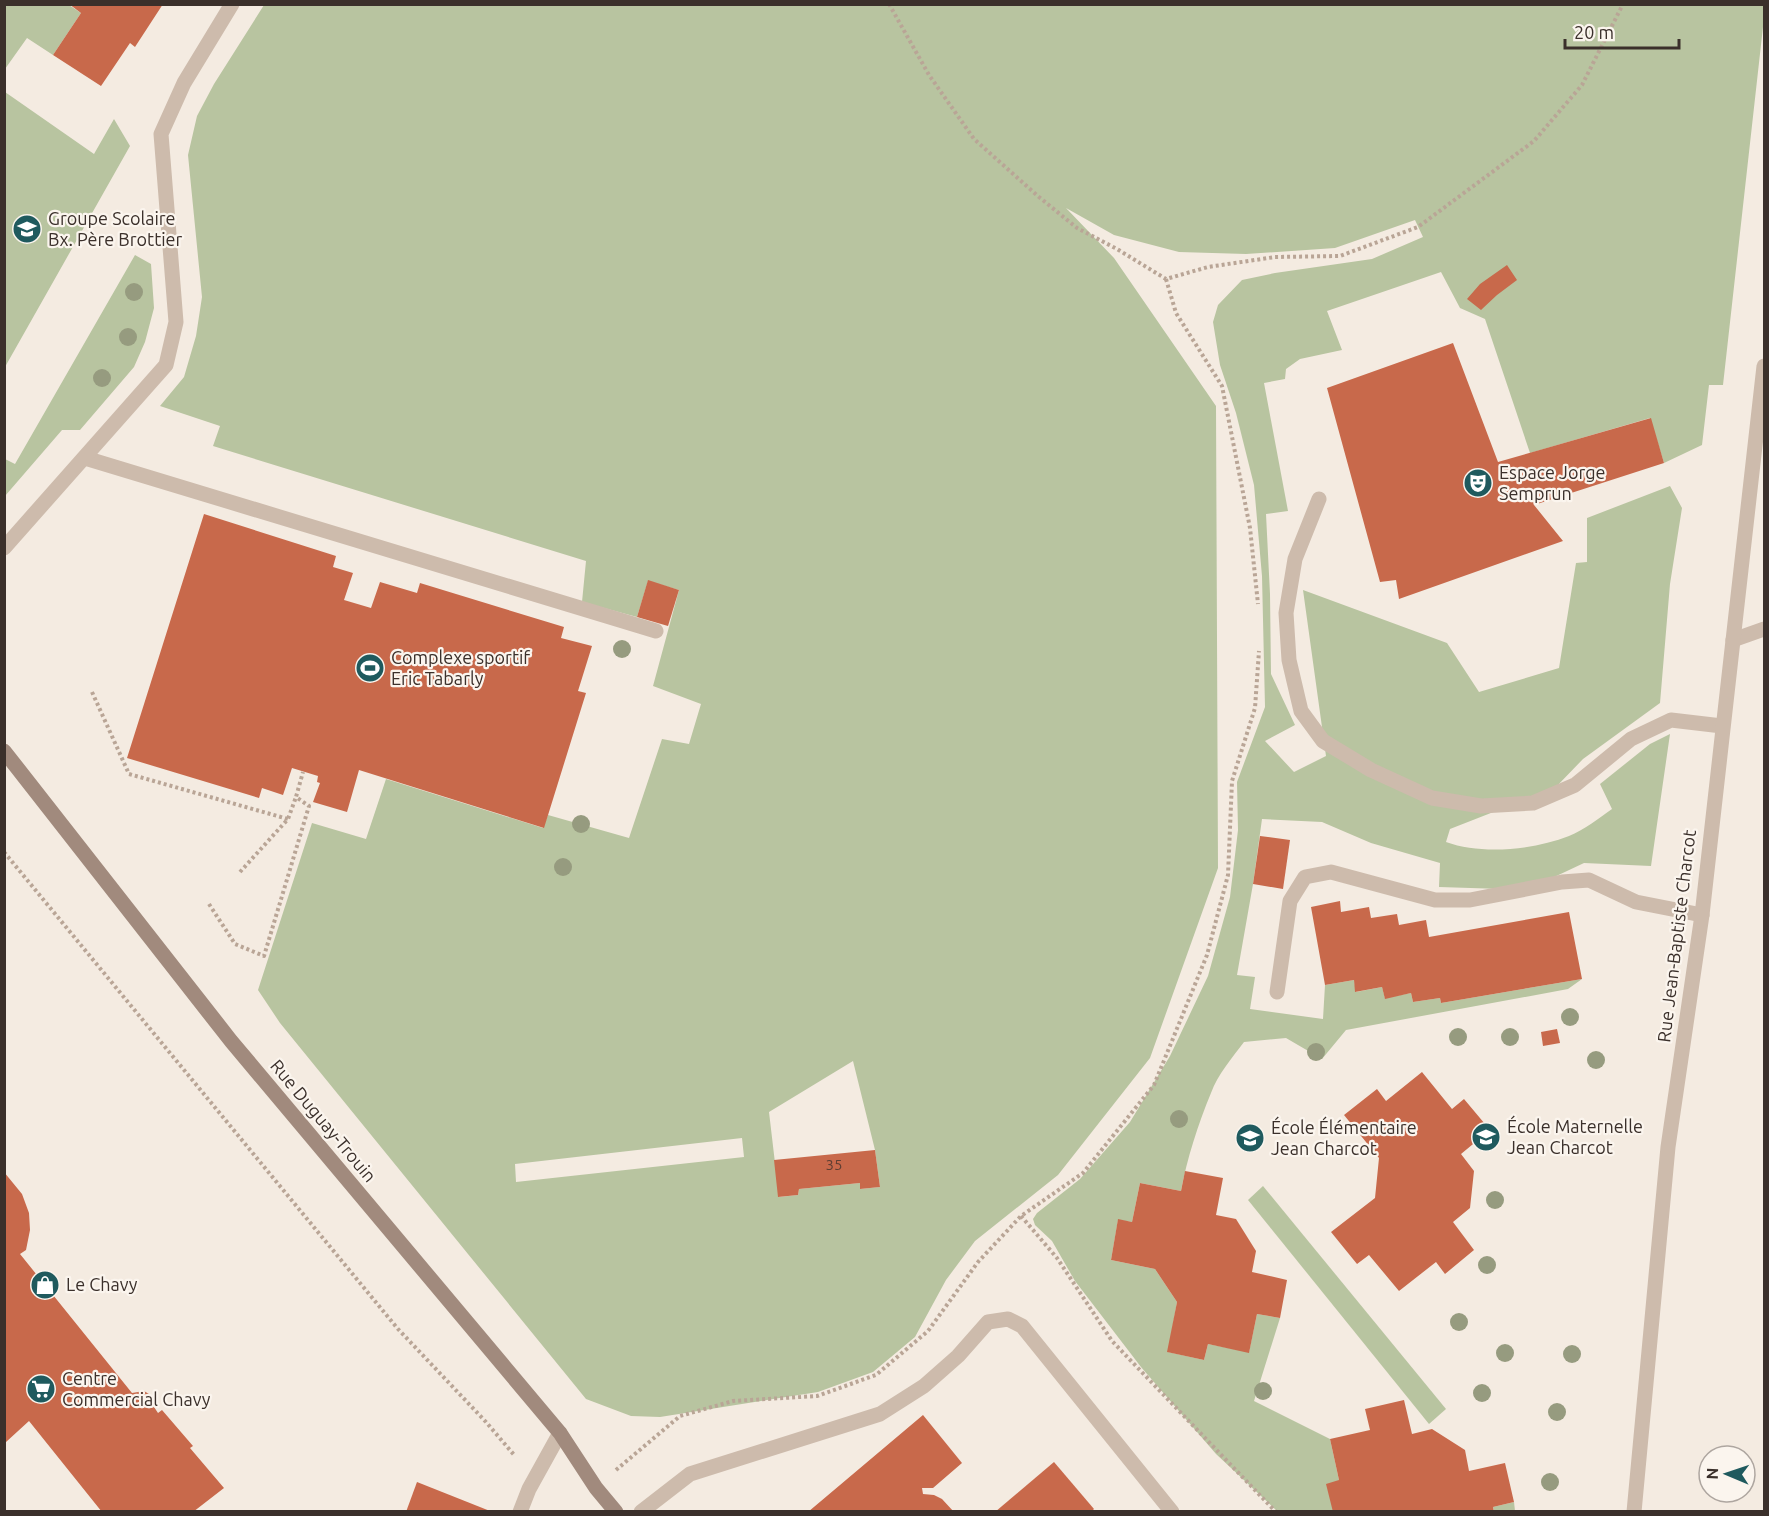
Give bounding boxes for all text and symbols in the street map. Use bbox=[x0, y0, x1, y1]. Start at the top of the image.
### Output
scale bar bbox=[1565, 12, 1679, 50]
text: 20 m bbox=[1574, 22, 1614, 42]
place label: Groupe Scolaire Bx. Père Brottier bbox=[48, 208, 183, 249]
school or university icon: Groupe Scolaire Bx. Père Brottier bbox=[11, 213, 43, 245]
place label: Espace Jorge Semprun bbox=[1499, 462, 1606, 503]
theatre icon: Espace Jorge Semprun bbox=[1462, 467, 1494, 499]
place label: Complexe sportif Eric Tabarly bbox=[391, 647, 530, 688]
sports icon: Complexe sportif Eric Tabarly bbox=[354, 652, 386, 684]
street label: Rue Jean-Baptiste Charcot bbox=[1653, 828, 1699, 1043]
street label: Rue Duguay-Trouin bbox=[267, 1055, 381, 1185]
place label: École Maternelle Jean Charcot bbox=[1507, 1115, 1643, 1157]
place label: École Élémentaire Jean Charcot bbox=[1271, 1116, 1417, 1158]
school or university icon: École Maternelle Jean Charcot bbox=[1470, 1121, 1502, 1153]
school or university icon: École Élémentaire Jean Charcot bbox=[1234, 1122, 1266, 1154]
house number: 35 bbox=[826, 1156, 842, 1173]
shop icon: Le Chavy bbox=[29, 1269, 61, 1301]
place label: Le Chavy bbox=[66, 1274, 138, 1294]
place label: Centre Commercial Chavy bbox=[62, 1368, 211, 1409]
supermarket icon: Centre Commercial Chavy bbox=[25, 1373, 57, 1405]
north arrow bbox=[1697, 1444, 1757, 1504]
text: N bbox=[1703, 1467, 1721, 1480]

